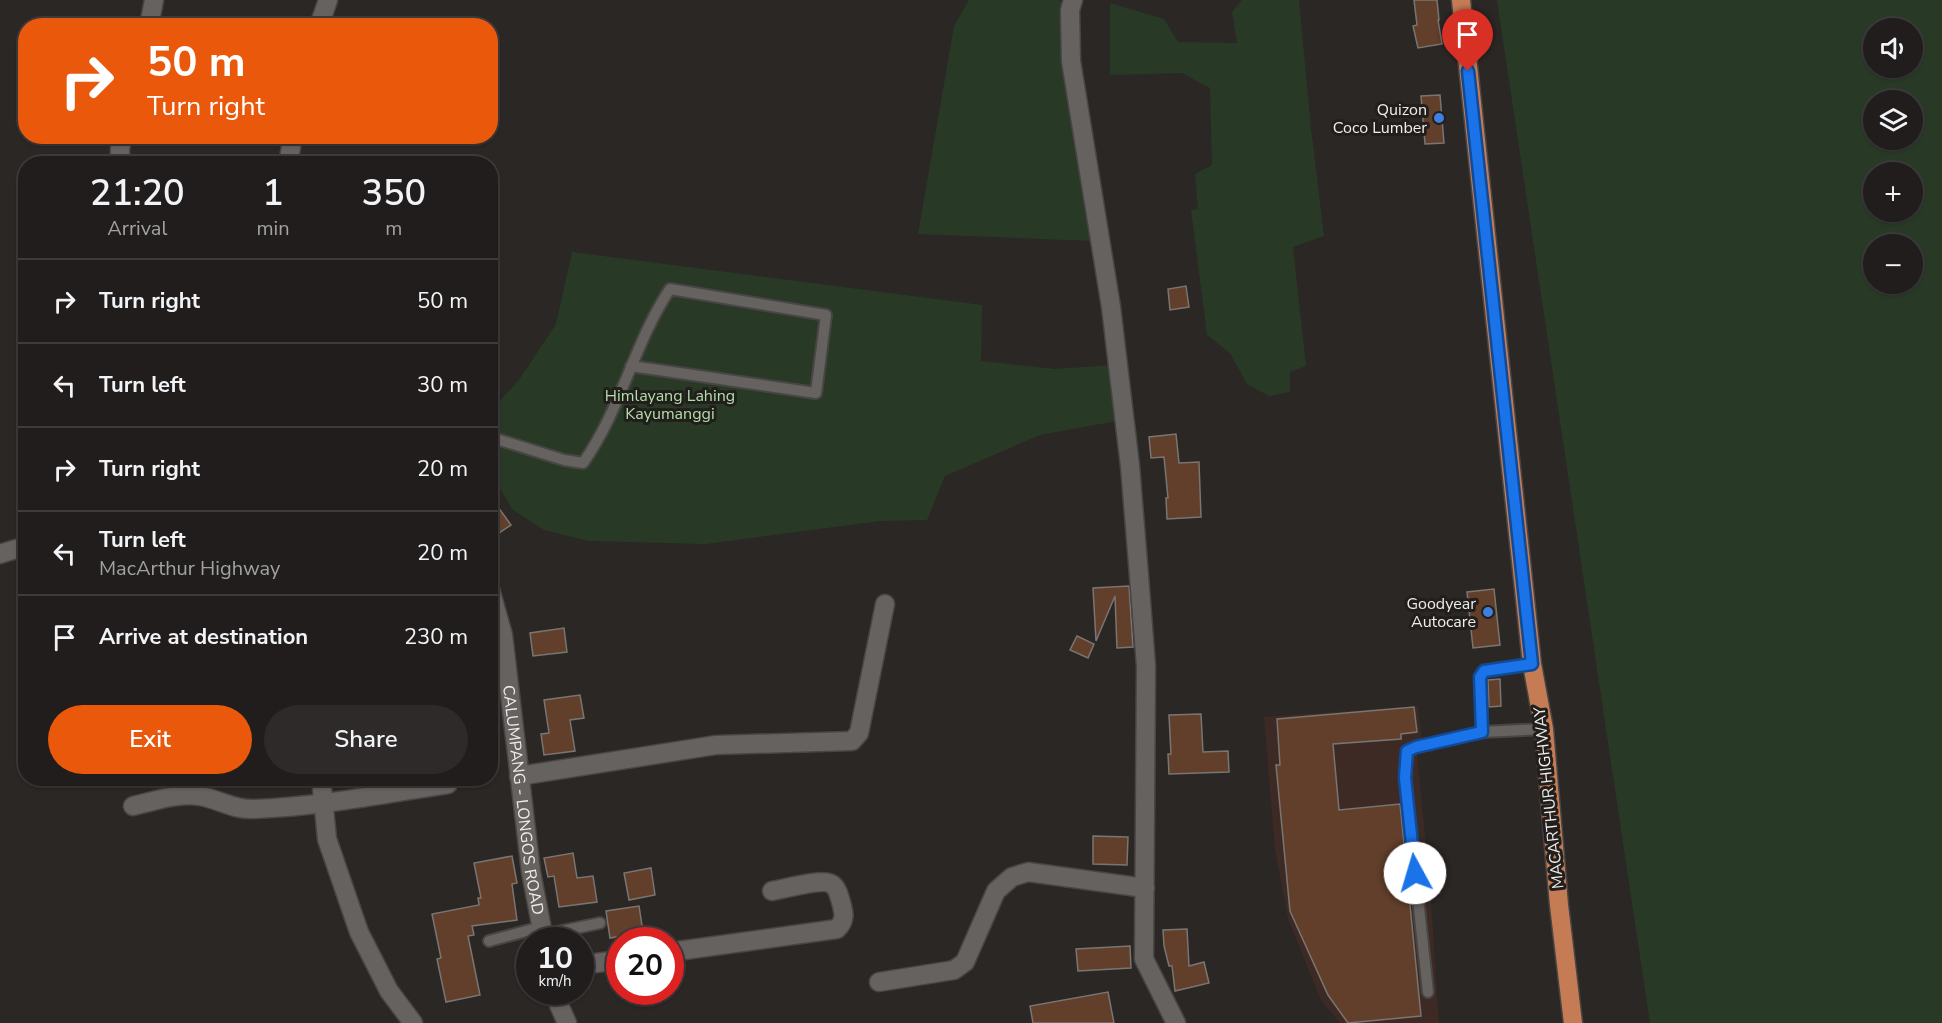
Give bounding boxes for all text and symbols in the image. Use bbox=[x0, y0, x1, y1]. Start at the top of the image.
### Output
pin bbox=[1442, 9, 1493, 71]
icon: arrive bbox=[1451, 18, 1484, 51]
map controls bbox=[1863, 18, 1923, 294]
button: sound bbox=[1863, 18, 1923, 78]
text: 50 m bbox=[147, 34, 246, 91]
icon: right bbox=[48, 42, 126, 120]
text: Turn right bbox=[147, 88, 265, 125]
button: layers bbox=[1863, 90, 1923, 150]
place label: Quizon Coco Lumber bbox=[1333, 99, 1427, 139]
marker: Quizon Coco Lumber bbox=[1432, 111, 1446, 125]
button: + bbox=[1863, 162, 1923, 222]
text: 21:20 bbox=[90, 169, 185, 218]
text: 1 bbox=[262, 169, 284, 218]
text: 350 bbox=[361, 169, 426, 218]
text: Arrival bbox=[107, 215, 167, 242]
text: min bbox=[257, 215, 290, 242]
text: m bbox=[385, 215, 402, 242]
button: − bbox=[1863, 234, 1923, 294]
icon: right bbox=[48, 285, 81, 318]
text: Turn right bbox=[99, 286, 200, 316]
text: 50 m bbox=[417, 286, 468, 316]
icon: left bbox=[48, 369, 81, 402]
text: Turn left bbox=[99, 370, 186, 400]
text: 30 m bbox=[417, 370, 468, 400]
park label: Himlayang Lahing Kayumanggi bbox=[605, 385, 735, 425]
icon: right bbox=[48, 453, 81, 486]
text: Turn right bbox=[99, 454, 200, 484]
text: 20 m bbox=[417, 454, 468, 484]
text: Turn left bbox=[99, 525, 186, 555]
icon: left bbox=[48, 537, 81, 570]
text: 20 m bbox=[417, 538, 468, 568]
text: MacArthur Highway bbox=[99, 555, 280, 582]
place label: Goodyear Autocare bbox=[1406, 593, 1476, 633]
marker: Goodyear Autocare bbox=[1481, 605, 1495, 619]
icon: arrive bbox=[48, 621, 81, 654]
text: Arrive at destination bbox=[99, 622, 308, 652]
text: 230 m bbox=[404, 622, 468, 652]
street label: CALUMPANG - LONGOS ROAD bbox=[497, 684, 549, 917]
button: Exit bbox=[48, 705, 252, 774]
button: Share bbox=[264, 705, 468, 774]
street label: MACARTHUR HIGHWAY bbox=[1528, 705, 1569, 890]
position arrow bbox=[1383, 841, 1447, 905]
speed limit sign: 20 bbox=[606, 927, 684, 1005]
text: 10 bbox=[537, 938, 573, 979]
text: km/h bbox=[538, 971, 572, 991]

